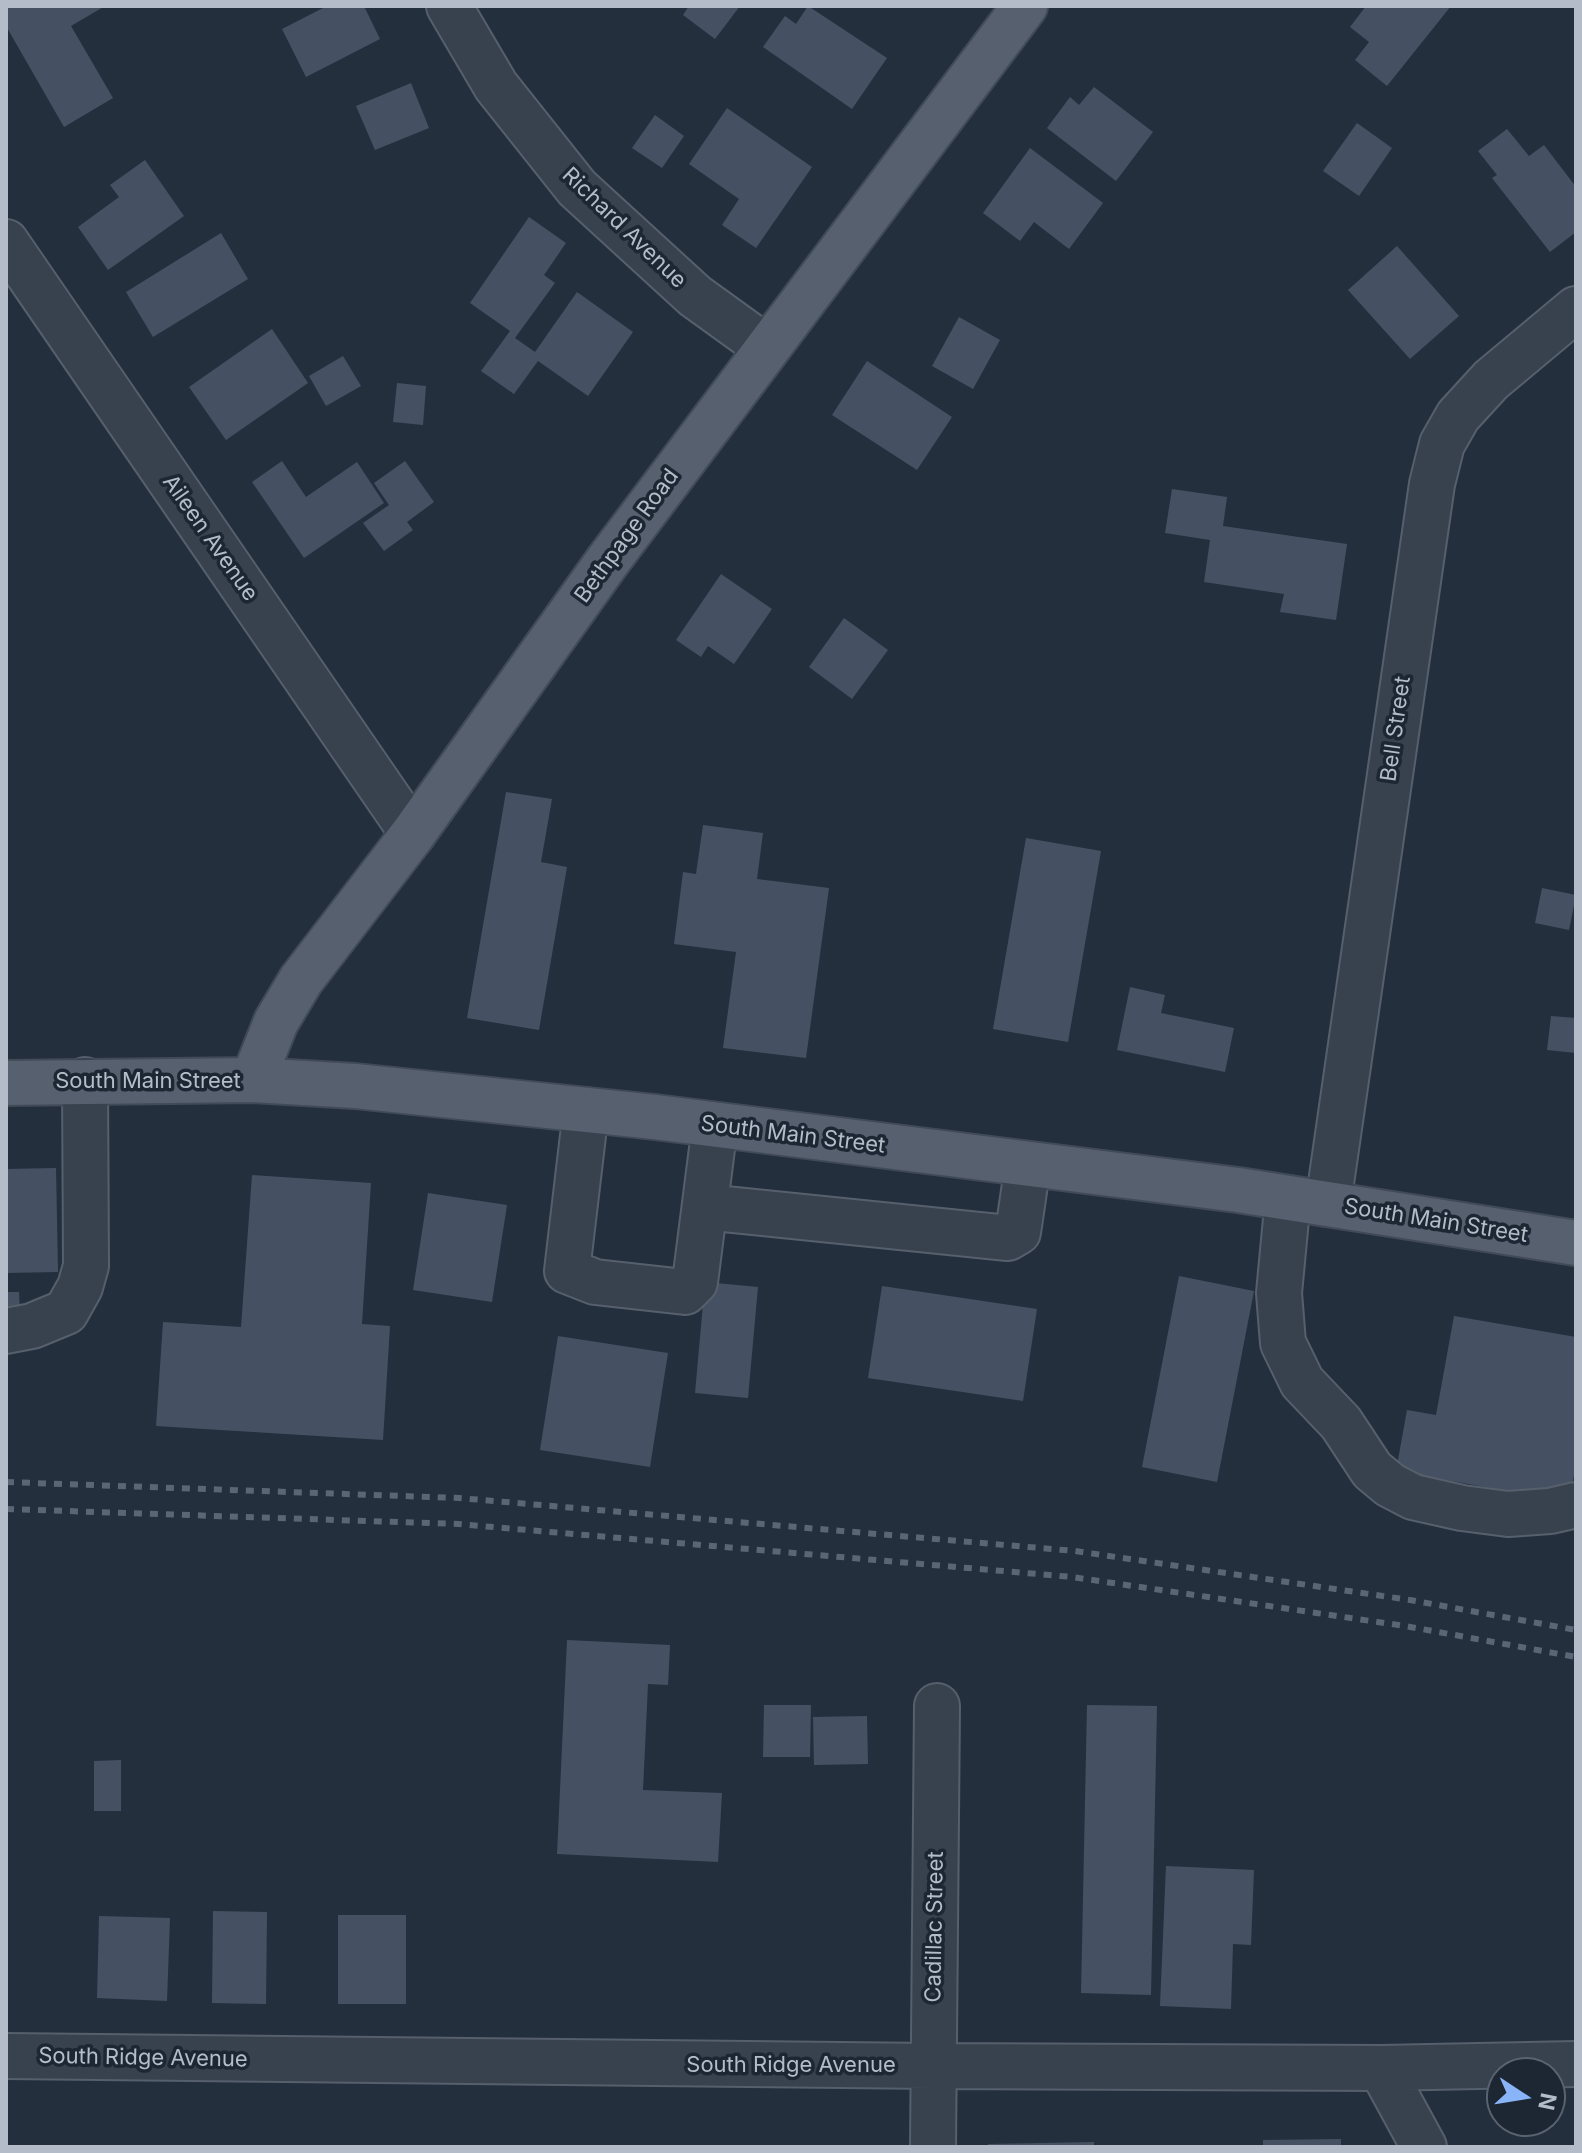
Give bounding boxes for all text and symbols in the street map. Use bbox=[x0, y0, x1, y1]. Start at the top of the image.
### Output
street label: Richard Avenue bbox=[556, 162, 692, 294]
street label: Bethpage Road bbox=[570, 464, 684, 608]
street label: Aileen Avenue bbox=[157, 470, 263, 606]
street label: Bell Street bbox=[1376, 675, 1416, 783]
street label: South Main Street bbox=[55, 1068, 241, 1094]
street label: South Main Street bbox=[699, 1111, 887, 1159]
street label: South Main Street bbox=[1342, 1193, 1530, 1249]
street label: Cadillac Street bbox=[920, 1851, 950, 2003]
street label: South Ridge Avenue bbox=[38, 2043, 248, 2073]
street label: South Ridge Avenue bbox=[686, 2052, 896, 2078]
north arrow bbox=[1486, 2057, 1566, 2137]
text: N bbox=[1533, 2091, 1562, 2112]

